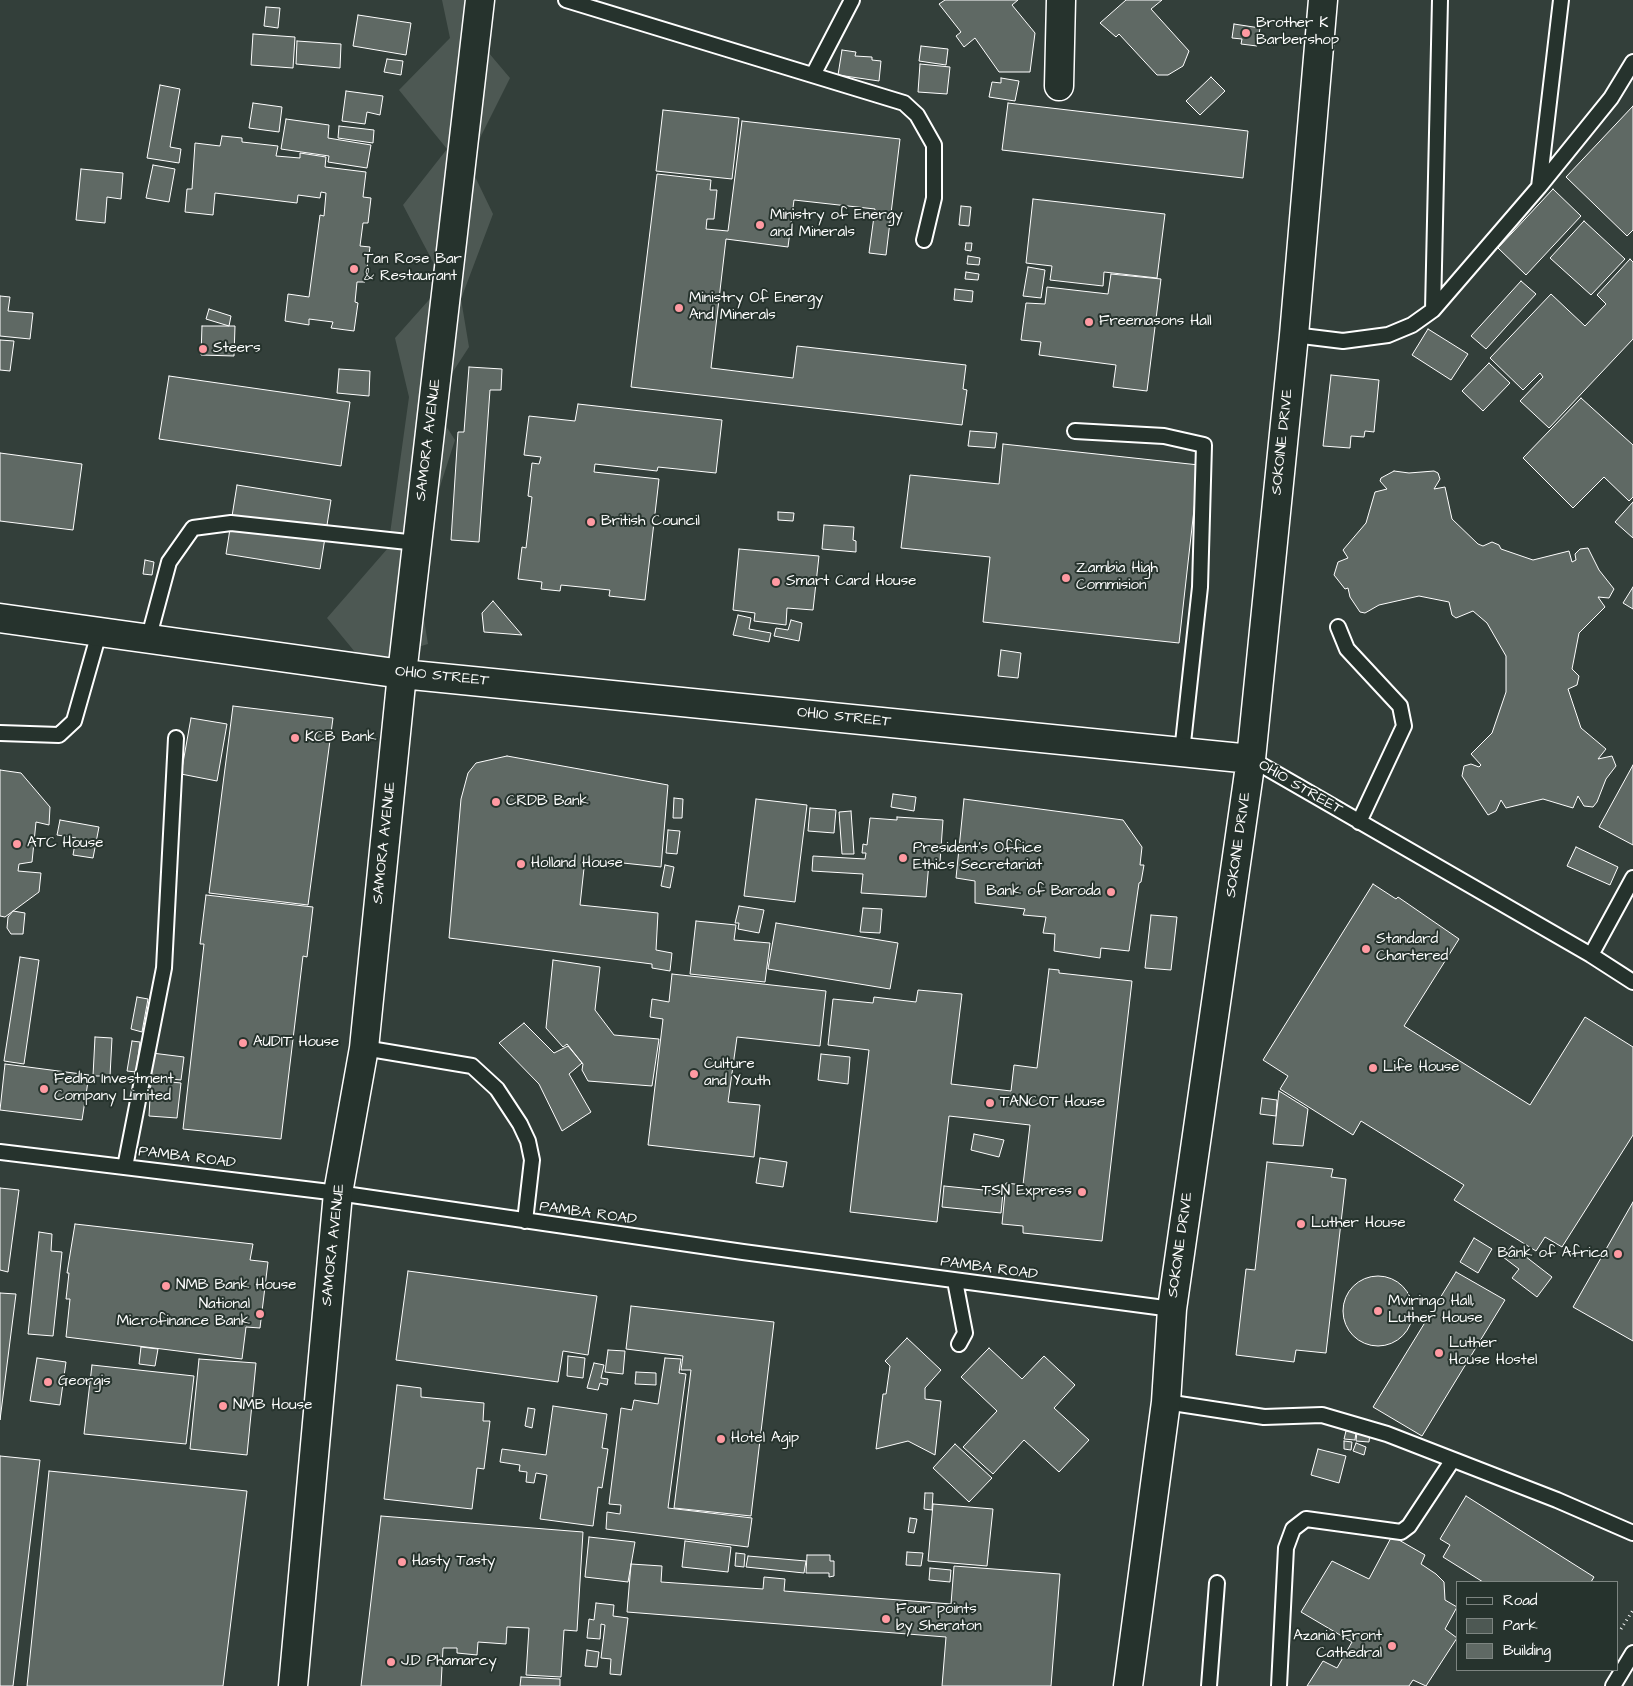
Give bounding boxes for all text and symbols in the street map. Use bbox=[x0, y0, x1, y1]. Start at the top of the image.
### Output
place label: Brother K Barbershop bbox=[1256, 15, 1339, 50]
marker: Brother K Barbershop bbox=[1240, 27, 1252, 39]
place label: Ministry of Energy and Minerals bbox=[770, 207, 903, 242]
marker: Ministry of Energy and Minerals bbox=[754, 219, 766, 231]
place label: Tan Rose Bar & Restaurant bbox=[364, 251, 462, 286]
marker: Tan Rose Bar & Restaurant bbox=[348, 263, 360, 275]
place label: Ministry Of Energy And Minerals bbox=[689, 290, 823, 325]
marker: Ministry Of Energy And Minerals bbox=[673, 302, 685, 314]
place label: Freemasons Hall bbox=[1099, 313, 1212, 331]
marker: Freemasons Hall bbox=[1083, 316, 1095, 328]
place label: Steers bbox=[213, 340, 261, 358]
marker: Steers bbox=[197, 343, 209, 355]
street label: SAMORA AVENUE bbox=[413, 378, 445, 502]
street label: SOKOINE DRIVE bbox=[1268, 388, 1298, 496]
place label: British Council bbox=[601, 513, 700, 531]
marker: British Council bbox=[585, 516, 597, 528]
place label: Zambia High Commision bbox=[1076, 560, 1158, 595]
marker: Zambia High Commision bbox=[1060, 572, 1072, 584]
place label: Smart Card House bbox=[786, 573, 916, 591]
marker: Smart Card House bbox=[770, 576, 782, 588]
street label: OHIO STREET bbox=[394, 663, 490, 691]
street label: OHIO STREET bbox=[796, 704, 892, 732]
place label: KCB Bank bbox=[305, 729, 376, 747]
marker: KCB Bank bbox=[289, 732, 301, 744]
street label: OHIO STREET bbox=[1255, 757, 1345, 819]
street label: SAMORA AVENUE bbox=[370, 781, 400, 905]
street label: SOKOINE DRIVE bbox=[1223, 791, 1255, 899]
place label: CRDB Bank bbox=[506, 793, 589, 811]
marker: CRDB Bank bbox=[490, 796, 502, 808]
place label: ATC House bbox=[27, 835, 103, 853]
marker: ATC House bbox=[11, 838, 23, 850]
place label: President's Office Ethics Secretariat bbox=[913, 840, 1042, 875]
marker: President's Office Ethics Secretariat bbox=[897, 852, 909, 864]
place label: Holland House bbox=[531, 855, 623, 873]
marker: Holland House bbox=[515, 858, 527, 870]
place label: Bank of Baroda bbox=[986, 883, 1101, 901]
marker: Bank of Baroda bbox=[1105, 886, 1117, 898]
place label: Standard Chartered bbox=[1376, 931, 1448, 966]
marker: Standard Chartered bbox=[1360, 943, 1372, 955]
place label: AUDIT House bbox=[253, 1034, 339, 1052]
marker: AUDIT House bbox=[237, 1037, 249, 1049]
place label: Culture and Youth bbox=[704, 1056, 770, 1091]
place label: Life House bbox=[1383, 1059, 1459, 1077]
marker: Life House bbox=[1367, 1062, 1379, 1074]
marker: Culture and Youth bbox=[688, 1068, 700, 1080]
place label: Fedha Investment Company Limited bbox=[54, 1071, 174, 1106]
marker: Fedha Investment Company Limited bbox=[38, 1083, 50, 1095]
place label: TANCOT House bbox=[1000, 1094, 1105, 1112]
marker: TANCOT House bbox=[984, 1097, 996, 1109]
street label: PAMBA ROAD bbox=[137, 1143, 237, 1173]
street label: SAMORA AVENUE bbox=[319, 1183, 349, 1307]
place label: TSN Express bbox=[982, 1183, 1072, 1201]
marker: TSN Express bbox=[1076, 1186, 1088, 1198]
street label: SOKOINE DRIVE bbox=[1165, 1191, 1197, 1299]
street label: PAMBA ROAD bbox=[538, 1198, 638, 1230]
place label: Luther House bbox=[1311, 1215, 1406, 1233]
marker: Luther House bbox=[1295, 1218, 1307, 1230]
place label: Bank of Africa bbox=[1497, 1245, 1608, 1263]
marker: Bank of Africa bbox=[1612, 1248, 1624, 1260]
street label: PAMBA ROAD bbox=[939, 1253, 1039, 1285]
place label: NMB Bank House bbox=[176, 1277, 296, 1295]
marker: NMB Bank House bbox=[160, 1280, 172, 1292]
place label: Mviringo Hall, Luther House bbox=[1388, 1293, 1483, 1328]
place label: National Microfinance Bank bbox=[117, 1296, 250, 1331]
marker: Mviringo Hall, Luther House bbox=[1372, 1305, 1384, 1317]
marker: National Microfinance Bank bbox=[254, 1308, 266, 1320]
place label: Luther House Hostel bbox=[1449, 1335, 1537, 1370]
marker: Luther House Hostel bbox=[1433, 1347, 1445, 1359]
place label: Georgis bbox=[58, 1373, 111, 1391]
marker: Georgis bbox=[42, 1376, 54, 1388]
place label: NMB House bbox=[233, 1397, 312, 1415]
marker: NMB House bbox=[217, 1400, 229, 1412]
place label: Hotel Agip bbox=[731, 1430, 799, 1448]
marker: Hotel Agip bbox=[715, 1433, 727, 1445]
place label: Hasty Tasty bbox=[412, 1553, 495, 1571]
marker: Hasty Tasty bbox=[396, 1556, 408, 1568]
legend bbox=[1456, 1581, 1618, 1671]
text: Road bbox=[1503, 1590, 1537, 1611]
place label: Four points by Sheraton bbox=[896, 1601, 982, 1636]
marker: Four points by Sheraton bbox=[880, 1613, 892, 1625]
text: Park bbox=[1503, 1615, 1538, 1636]
place label: Azania Front Cathedral bbox=[1293, 1628, 1382, 1663]
marker: Azania Front Cathedral bbox=[1386, 1640, 1398, 1652]
text: Building bbox=[1503, 1640, 1551, 1661]
place label: J.D Phamarcy bbox=[401, 1653, 497, 1671]
marker: J.D Phamarcy bbox=[385, 1656, 397, 1668]

